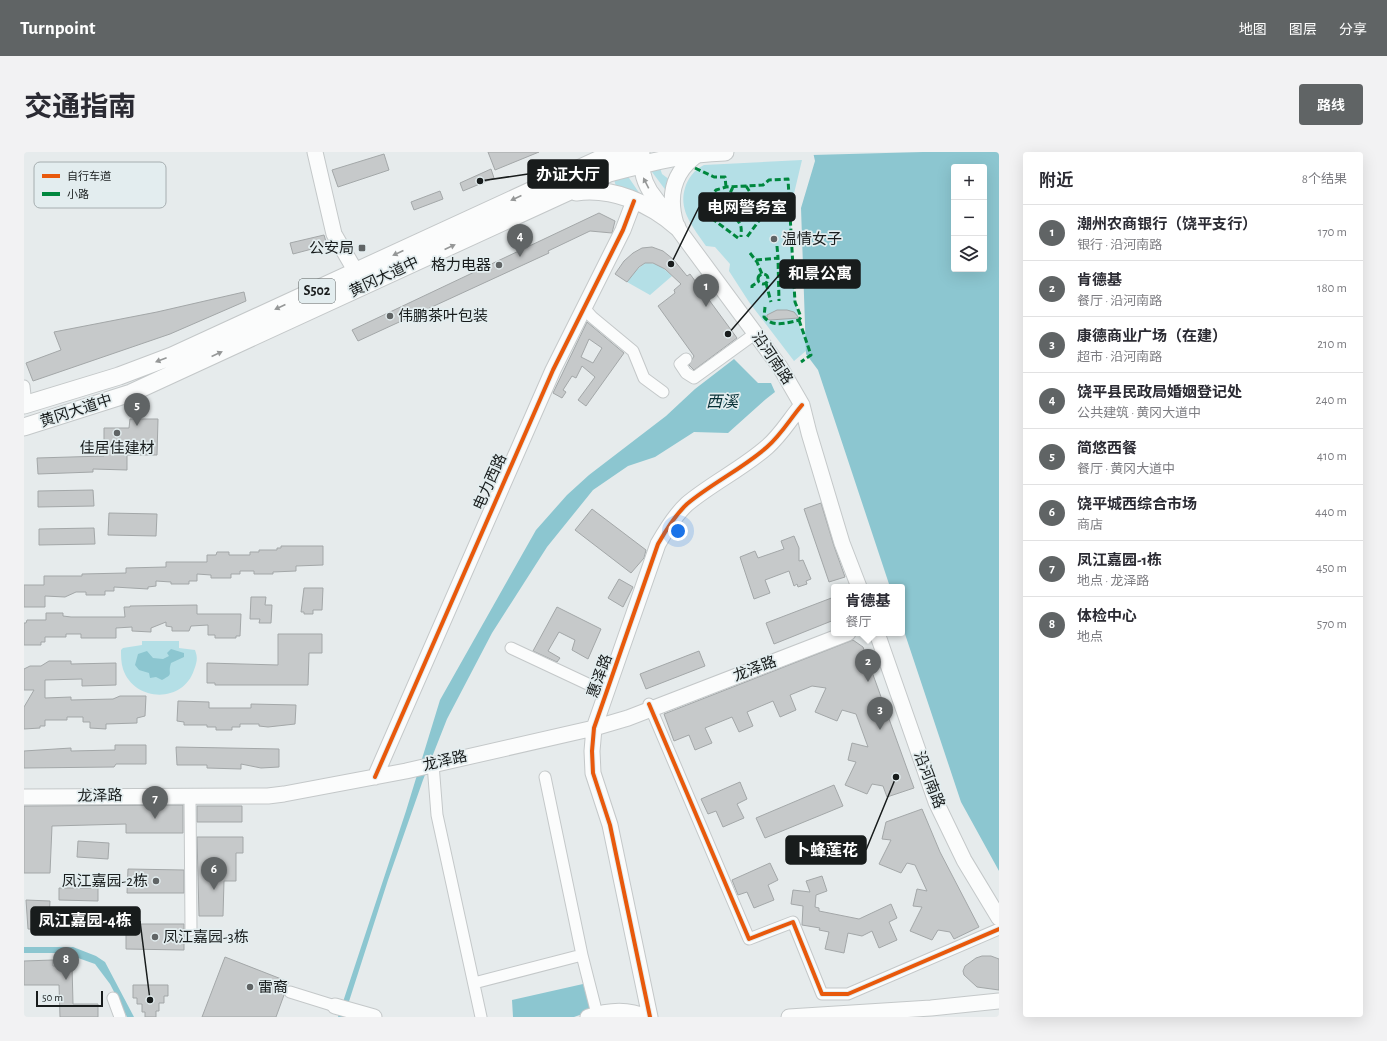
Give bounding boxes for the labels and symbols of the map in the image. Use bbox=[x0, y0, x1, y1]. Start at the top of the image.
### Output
callout: 办证大厅 bbox=[528, 160, 608, 188]
legend bbox=[34, 162, 166, 208]
text: 办证大厅 bbox=[536, 166, 600, 183]
text: 自行车道 bbox=[67, 170, 111, 182]
one-way arrow bbox=[643, 178, 649, 189]
text: 小路 bbox=[67, 188, 89, 200]
callout: 电网警务室 bbox=[699, 193, 795, 221]
one-way arrow bbox=[511, 195, 522, 201]
text: 电网警务室 bbox=[707, 199, 787, 216]
pin: 4 bbox=[507, 224, 533, 257]
place label: 温情女子 bbox=[782, 231, 842, 247]
marker: 温情女子 bbox=[769, 234, 779, 244]
place label: 公安局 bbox=[309, 240, 354, 256]
marker: 公安局 bbox=[357, 243, 367, 253]
one-way arrow bbox=[444, 244, 455, 250]
one-way arrow bbox=[393, 250, 404, 256]
street label: 黄冈大道中 bbox=[346, 253, 421, 300]
place label: 格力电器 bbox=[431, 257, 491, 273]
marker: 格力电器 bbox=[494, 260, 504, 270]
callout: 和景公寓 bbox=[780, 260, 860, 288]
text: 和景公寓 bbox=[788, 265, 852, 282]
pin: 1 bbox=[693, 274, 719, 307]
road number: S502 bbox=[299, 279, 335, 303]
one-way arrow bbox=[275, 304, 286, 310]
place label: 伟鹏茶叶包装 bbox=[398, 308, 488, 324]
marker: 伟鹏茶叶包装 bbox=[385, 311, 395, 321]
street label: 沿河南路 bbox=[749, 328, 796, 387]
one-way arrow bbox=[211, 350, 223, 357]
one-way arrow bbox=[155, 357, 167, 363]
street label: 黄冈大道中 bbox=[38, 391, 114, 430]
pin: 5 bbox=[124, 393, 150, 426]
water label: 西溪 bbox=[706, 393, 740, 410]
marker: 佳居佳建材 bbox=[112, 428, 122, 438]
place label: 佳居佳建材 bbox=[79, 439, 155, 456]
street label: 电力西路 bbox=[470, 451, 509, 512]
your location bbox=[668, 521, 688, 541]
pin: 2 bbox=[855, 649, 881, 682]
street label: 惠泽路 bbox=[584, 652, 615, 700]
street label: 龙泽路 bbox=[731, 652, 779, 684]
pin: 3 bbox=[867, 697, 893, 730]
street label: 龙泽路 bbox=[421, 747, 469, 773]
street label: 沿河南路 bbox=[911, 749, 948, 811]
street label: 龙泽路 bbox=[77, 786, 123, 804]
pin: 7 bbox=[142, 786, 168, 819]
callout: 卜蜂莲花 bbox=[786, 836, 866, 864]
text: 卜蜂莲花 bbox=[794, 841, 858, 859]
pin: 6 bbox=[201, 857, 227, 890]
place label: 凤江嘉园-2栋 bbox=[62, 872, 148, 889]
marker: 凤江嘉园-2栋 bbox=[151, 876, 161, 886]
callout: 凤江嘉园-4栋 bbox=[31, 907, 140, 935]
text: 凤江嘉园-4栋 bbox=[39, 911, 131, 929]
place label: 凤江嘉园-3栋 bbox=[163, 928, 249, 945]
marker: 凤江嘉园-3栋 bbox=[150, 932, 160, 942]
pin: 8 bbox=[53, 947, 79, 980]
place label: 雷裔 bbox=[258, 979, 288, 995]
marker: 雷裔 bbox=[245, 982, 255, 992]
scale bar bbox=[36, 989, 103, 1008]

